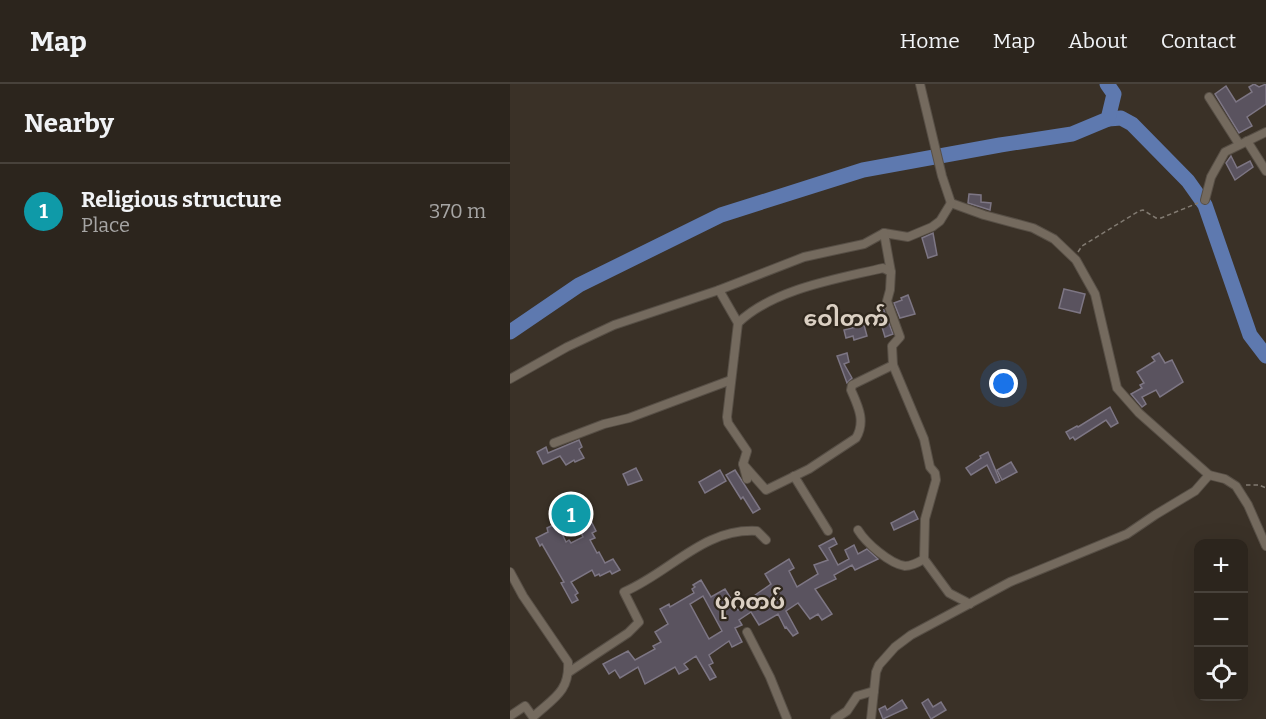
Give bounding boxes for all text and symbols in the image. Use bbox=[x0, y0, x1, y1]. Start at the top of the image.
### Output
text: Map bbox=[30, 25, 87, 58]
text: Home bbox=[900, 28, 960, 54]
text: Map bbox=[993, 28, 1035, 54]
text: About bbox=[1068, 28, 1128, 54]
text: Contact bbox=[1161, 28, 1236, 54]
text: Nearby bbox=[24, 108, 114, 139]
text: Religious structure bbox=[81, 186, 282, 213]
text: 1 bbox=[39, 199, 48, 223]
text: 370 m bbox=[429, 199, 486, 223]
text: Place bbox=[81, 213, 130, 237]
district label: ဝေါတက် bbox=[803, 303, 889, 332]
your location bbox=[989, 369, 1018, 398]
pin: 1 bbox=[552, 492, 590, 536]
map controls bbox=[1194, 539, 1248, 701]
button: + bbox=[1194, 539, 1248, 593]
district label: ပုဂံတပ် bbox=[715, 586, 785, 619]
button: − bbox=[1194, 593, 1248, 647]
button: locate bbox=[1194, 647, 1248, 701]

